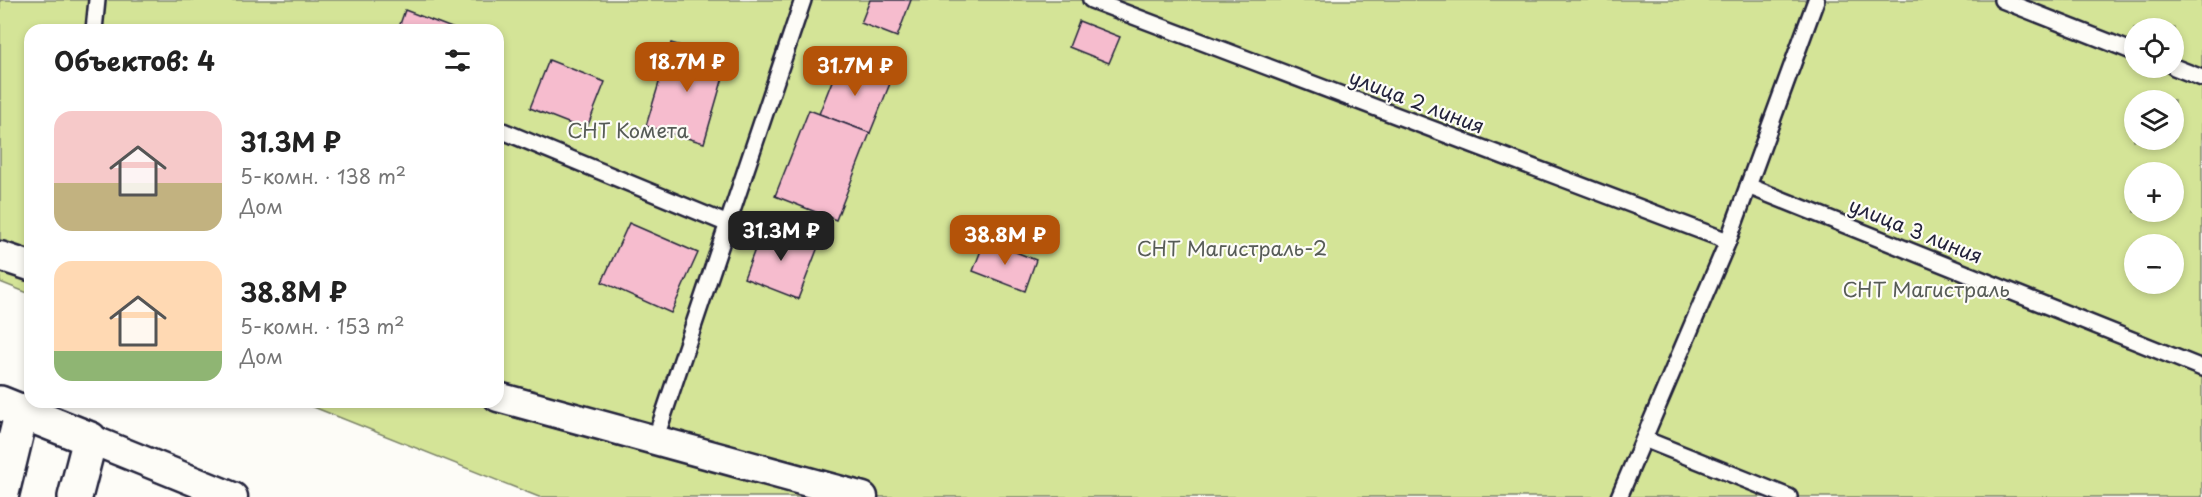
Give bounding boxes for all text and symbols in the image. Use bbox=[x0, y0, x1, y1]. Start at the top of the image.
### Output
map controls bbox=[2124, 18, 2184, 294]
button: locate bbox=[2124, 18, 2184, 78]
text: Объектов: 4 bbox=[54, 41, 215, 80]
pin: 18.7M ₽ bbox=[632, 42, 742, 93]
icon: filters bbox=[441, 44, 474, 77]
text: 18.7M ₽ bbox=[649, 46, 725, 76]
pin: 31.7M ₽ bbox=[800, 46, 910, 97]
text: 31.7M ₽ bbox=[817, 50, 893, 80]
street label: улица 2 линия bbox=[1345, 61, 1489, 141]
button: layers bbox=[2124, 90, 2184, 150]
park label: СНТ Комета bbox=[567, 115, 689, 145]
text: 31.3M ₽ bbox=[240, 122, 341, 161]
icon: home bbox=[102, 135, 174, 207]
text: 5-комн. · 138 m² bbox=[240, 161, 406, 191]
button: + bbox=[2124, 162, 2184, 222]
street label: улица 3 линия bbox=[1845, 189, 1987, 271]
text: Дом bbox=[240, 191, 283, 221]
pin: 31.3M ₽ bbox=[726, 211, 836, 262]
text: 31.3M ₽ bbox=[742, 215, 820, 245]
pin: 38.8M ₽ bbox=[950, 215, 1060, 266]
text: 38.8M ₽ bbox=[964, 219, 1046, 249]
park label: СНТ Магистраль-2 bbox=[1137, 233, 1327, 263]
button: − bbox=[2124, 234, 2184, 294]
text: 38.8M ₽ bbox=[240, 272, 347, 311]
park label: СНТ Магистраль bbox=[1842, 274, 2010, 304]
icon: home bbox=[102, 285, 174, 357]
text: 5-комн. · 153 m² bbox=[240, 311, 405, 341]
text: Дом bbox=[240, 341, 283, 371]

